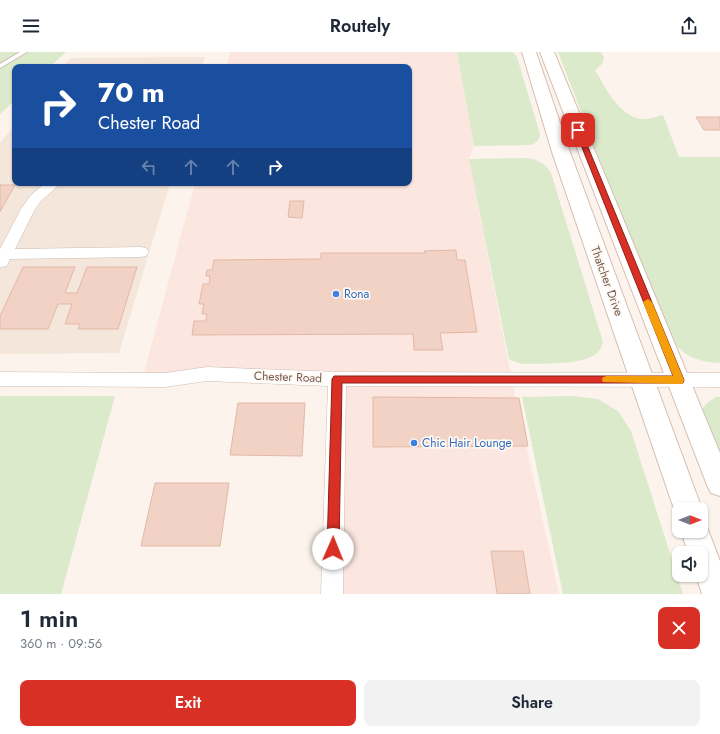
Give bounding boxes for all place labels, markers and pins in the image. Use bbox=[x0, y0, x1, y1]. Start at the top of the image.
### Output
pin bbox=[561, 113, 595, 147]
place label: Rona bbox=[344, 285, 370, 303]
marker: Rona bbox=[331, 289, 341, 299]
place label: Chic Hair Lounge bbox=[422, 434, 512, 452]
marker: Chic Hair Lounge bbox=[409, 438, 419, 448]

